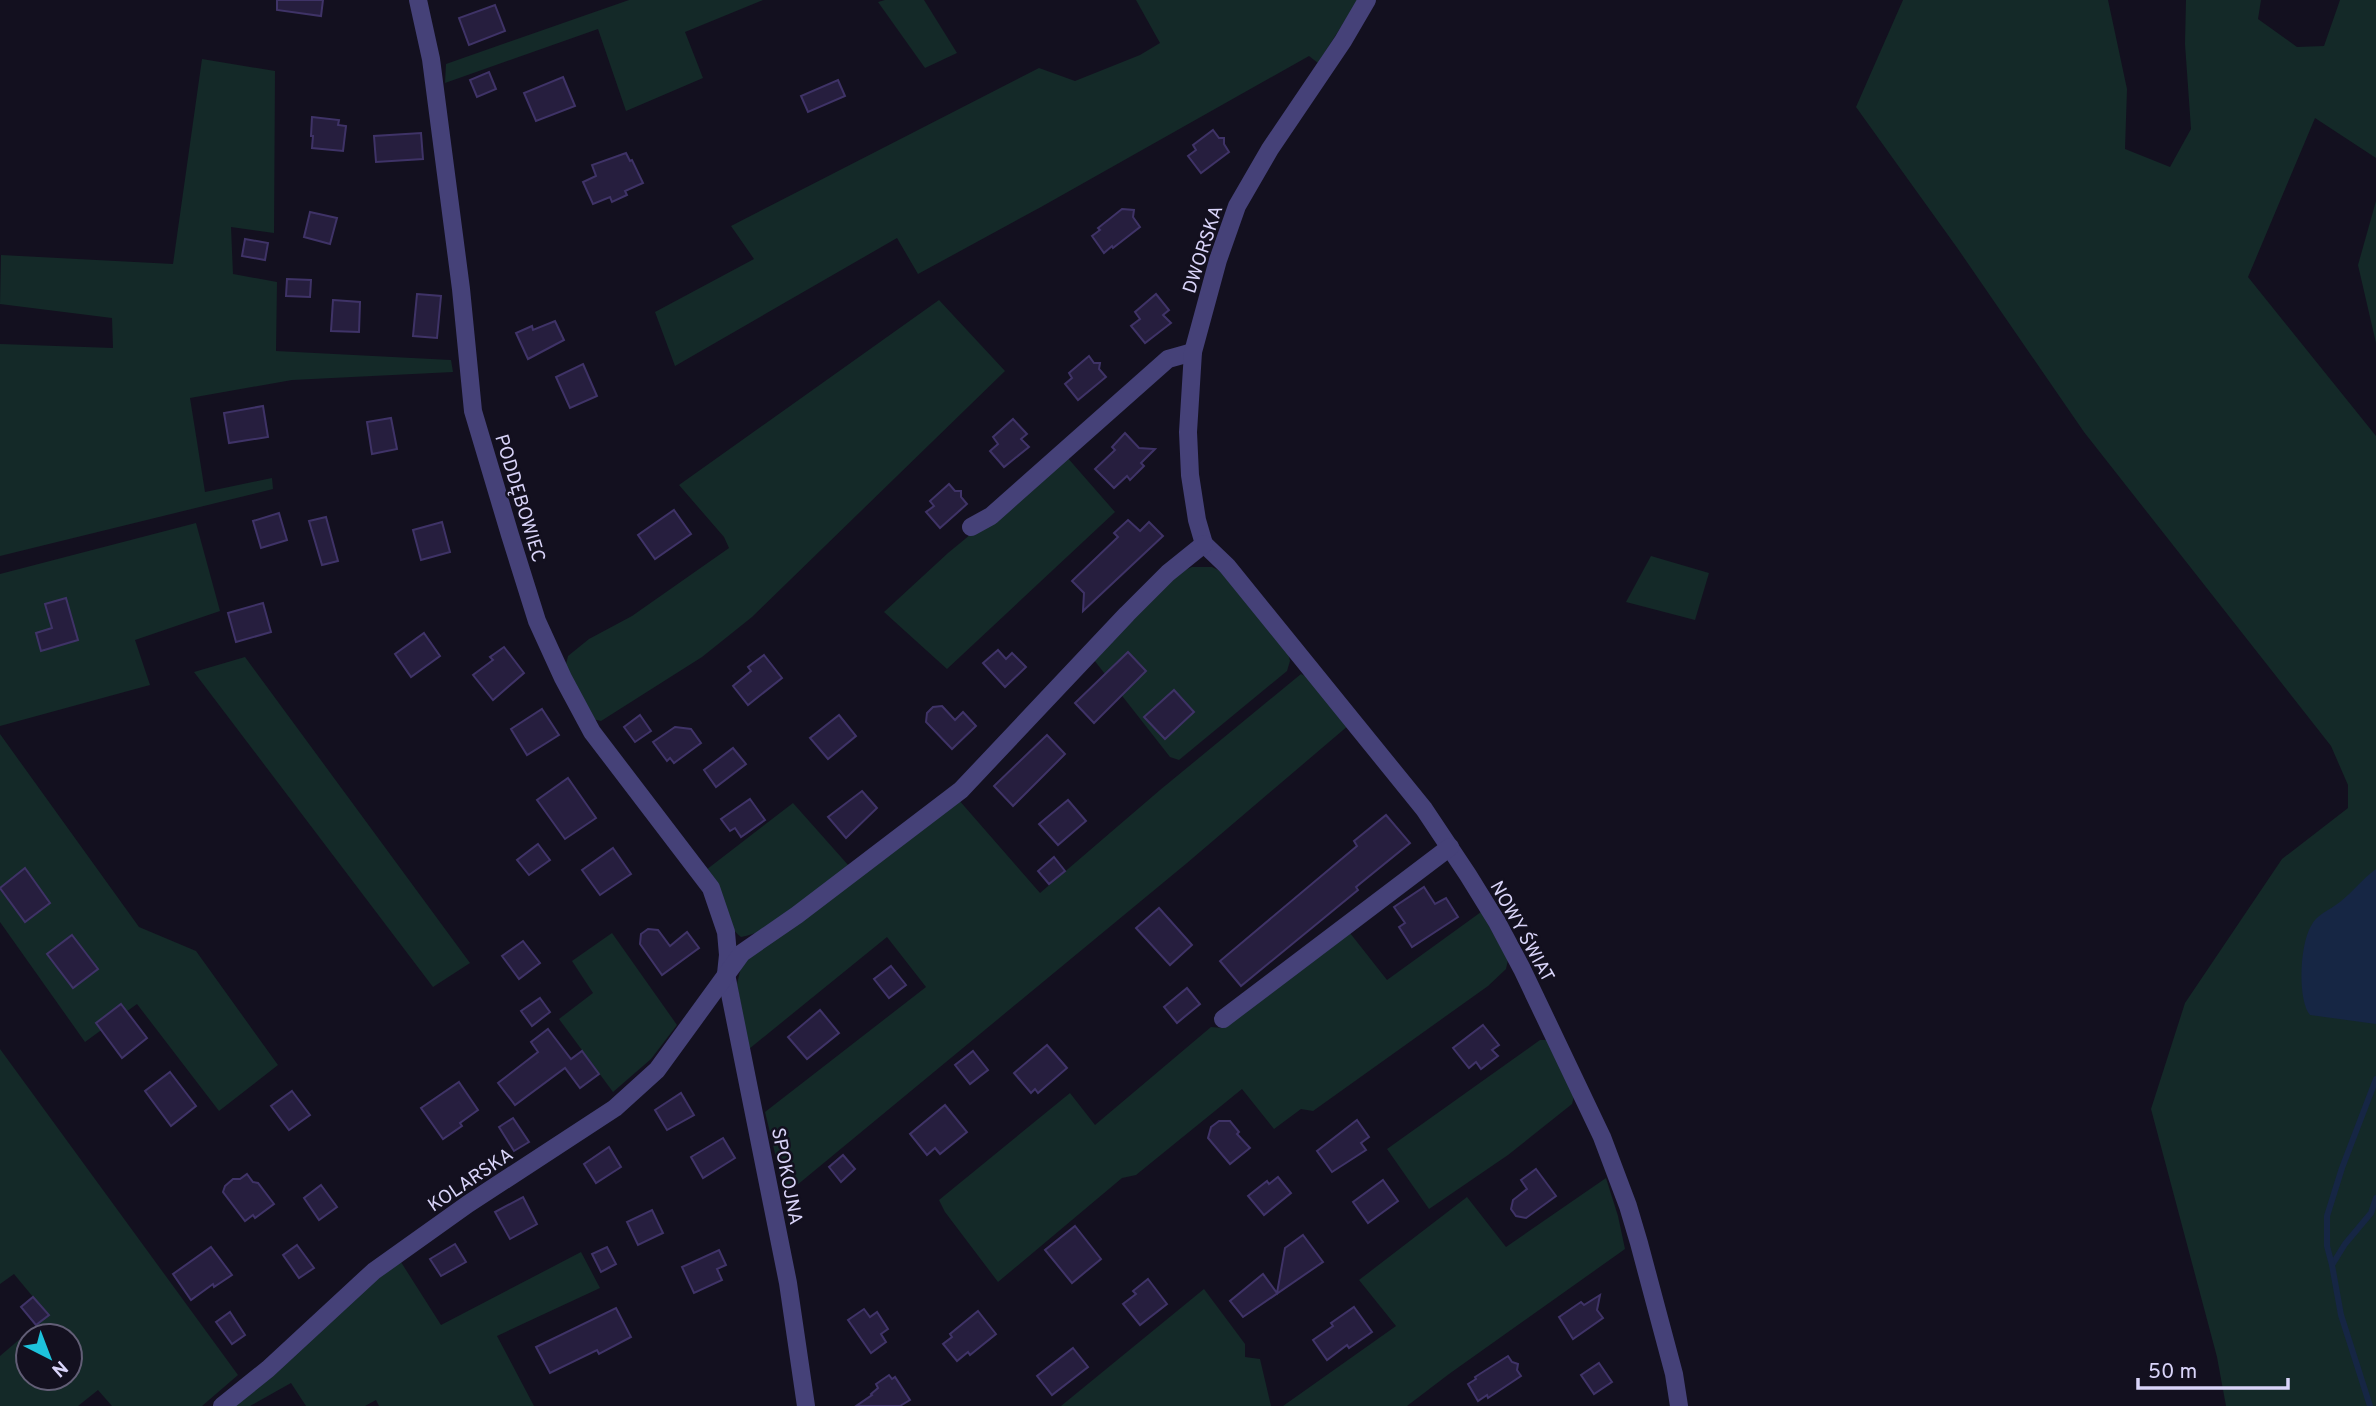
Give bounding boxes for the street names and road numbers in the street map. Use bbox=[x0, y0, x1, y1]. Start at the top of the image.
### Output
street label: DWORSKA bbox=[1178, 203, 1229, 297]
street label: PODDĘBOWIEC bbox=[488, 432, 550, 566]
street label: NOWY ŚWIAT bbox=[1484, 877, 1560, 987]
street label: SPOKOJNA bbox=[765, 1126, 807, 1227]
street label: KOLARSKA bbox=[424, 1143, 518, 1218]

